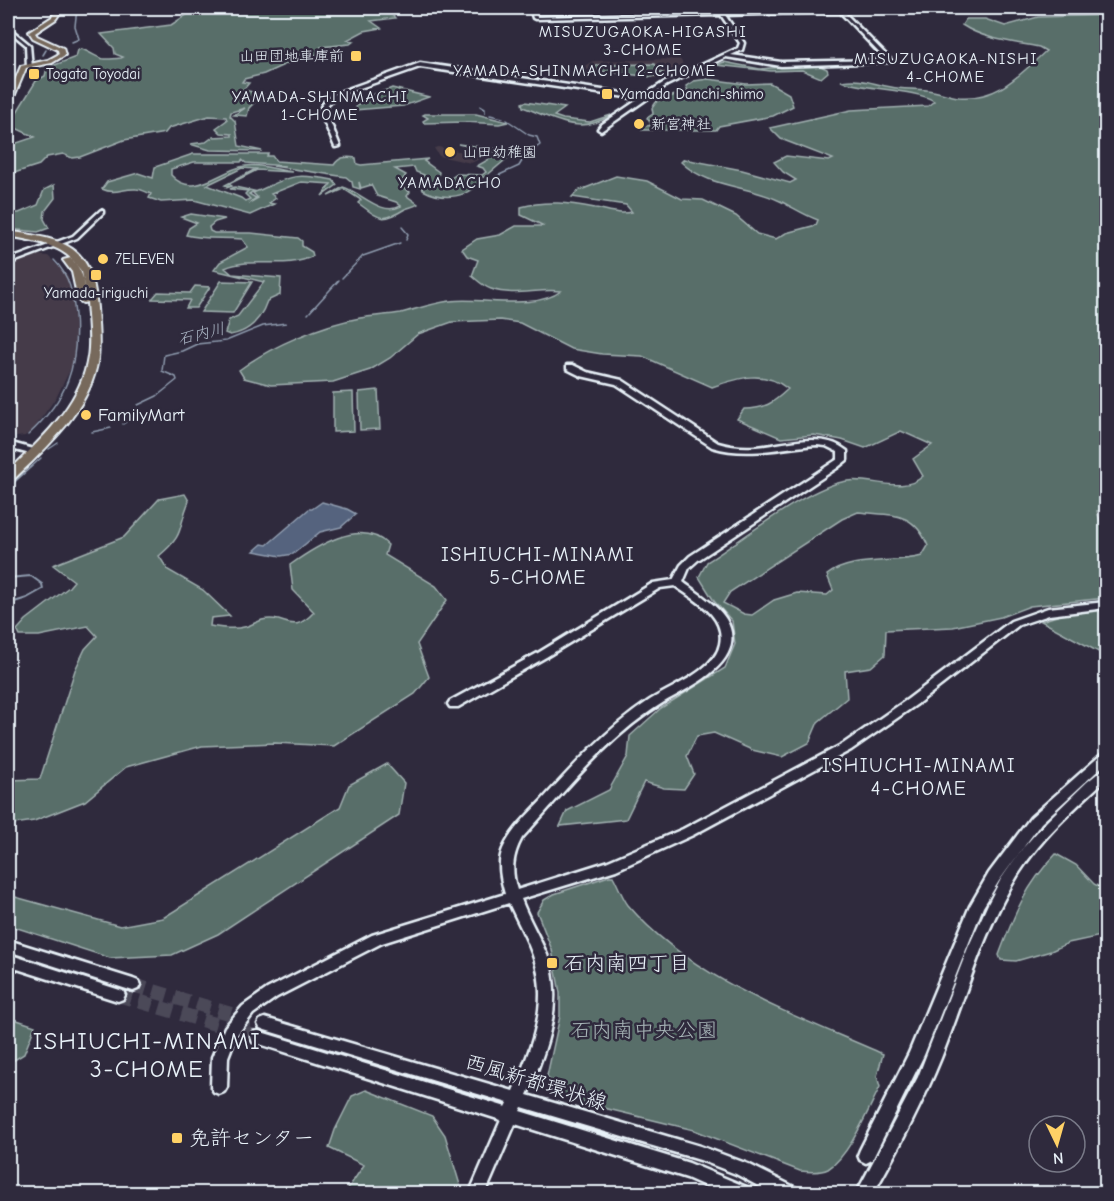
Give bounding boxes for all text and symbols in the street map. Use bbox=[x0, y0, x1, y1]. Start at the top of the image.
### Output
district label: MISUZUGAOKA-HIGASHI 3-CHOME bbox=[539, 23, 747, 59]
place label: 山田団地車庫前 bbox=[239, 47, 344, 65]
marker: 山田団地車庫前 bbox=[349, 49, 363, 63]
district label: MISUZUGAOKA-NISHI 4-CHOME bbox=[854, 50, 1038, 86]
district label: YAMADA-SHINMACHI 2-CHOME bbox=[453, 62, 717, 80]
place label: Togata Toyodai bbox=[46, 65, 140, 83]
marker: Togata Toyodai bbox=[27, 67, 41, 81]
place label: Yamada Danchi-shimo bbox=[619, 85, 764, 103]
marker: Yamada Danchi-shimo bbox=[600, 87, 614, 101]
district label: YAMADA-SHINMACHI 1-CHOME bbox=[232, 88, 408, 124]
place label: 新宮神社 bbox=[651, 115, 711, 133]
marker: 新宮神社 bbox=[632, 117, 646, 131]
place label: 山田幼稚園 bbox=[462, 143, 537, 161]
marker: 山田幼稚園 bbox=[443, 145, 457, 159]
district label: YAMADACHO bbox=[398, 174, 502, 192]
place label: 7ELEVEN bbox=[115, 250, 175, 268]
marker: 7ELEVEN bbox=[96, 252, 110, 266]
marker: Yamada-iriguchi bbox=[89, 268, 103, 282]
place label: Yamada-iriguchi bbox=[44, 284, 148, 302]
water label: 石内川 bbox=[176, 319, 227, 349]
place label: FamilyMart bbox=[98, 405, 185, 426]
marker: FamilyMart bbox=[79, 408, 93, 422]
district label: ISHIUCHI-MINAMI 5-CHOME bbox=[441, 543, 635, 589]
district label: ISHIUCHI-MINAMI 4-CHOME bbox=[822, 754, 1016, 800]
place label: 石内南四丁目 bbox=[564, 951, 690, 975]
marker: 石内南四丁目 bbox=[545, 956, 559, 970]
park label: 石内南中央公園 bbox=[571, 1018, 718, 1042]
district label: ISHIUCHI-MINAMI 3-CHOME bbox=[33, 1027, 261, 1083]
street label: 西風新都環状線 bbox=[462, 1049, 610, 1115]
north arrow bbox=[1027, 1114, 1087, 1174]
place label: 免許センター bbox=[189, 1126, 314, 1150]
marker: 免許センター bbox=[170, 1131, 184, 1145]
text: N bbox=[1052, 1149, 1064, 1167]

